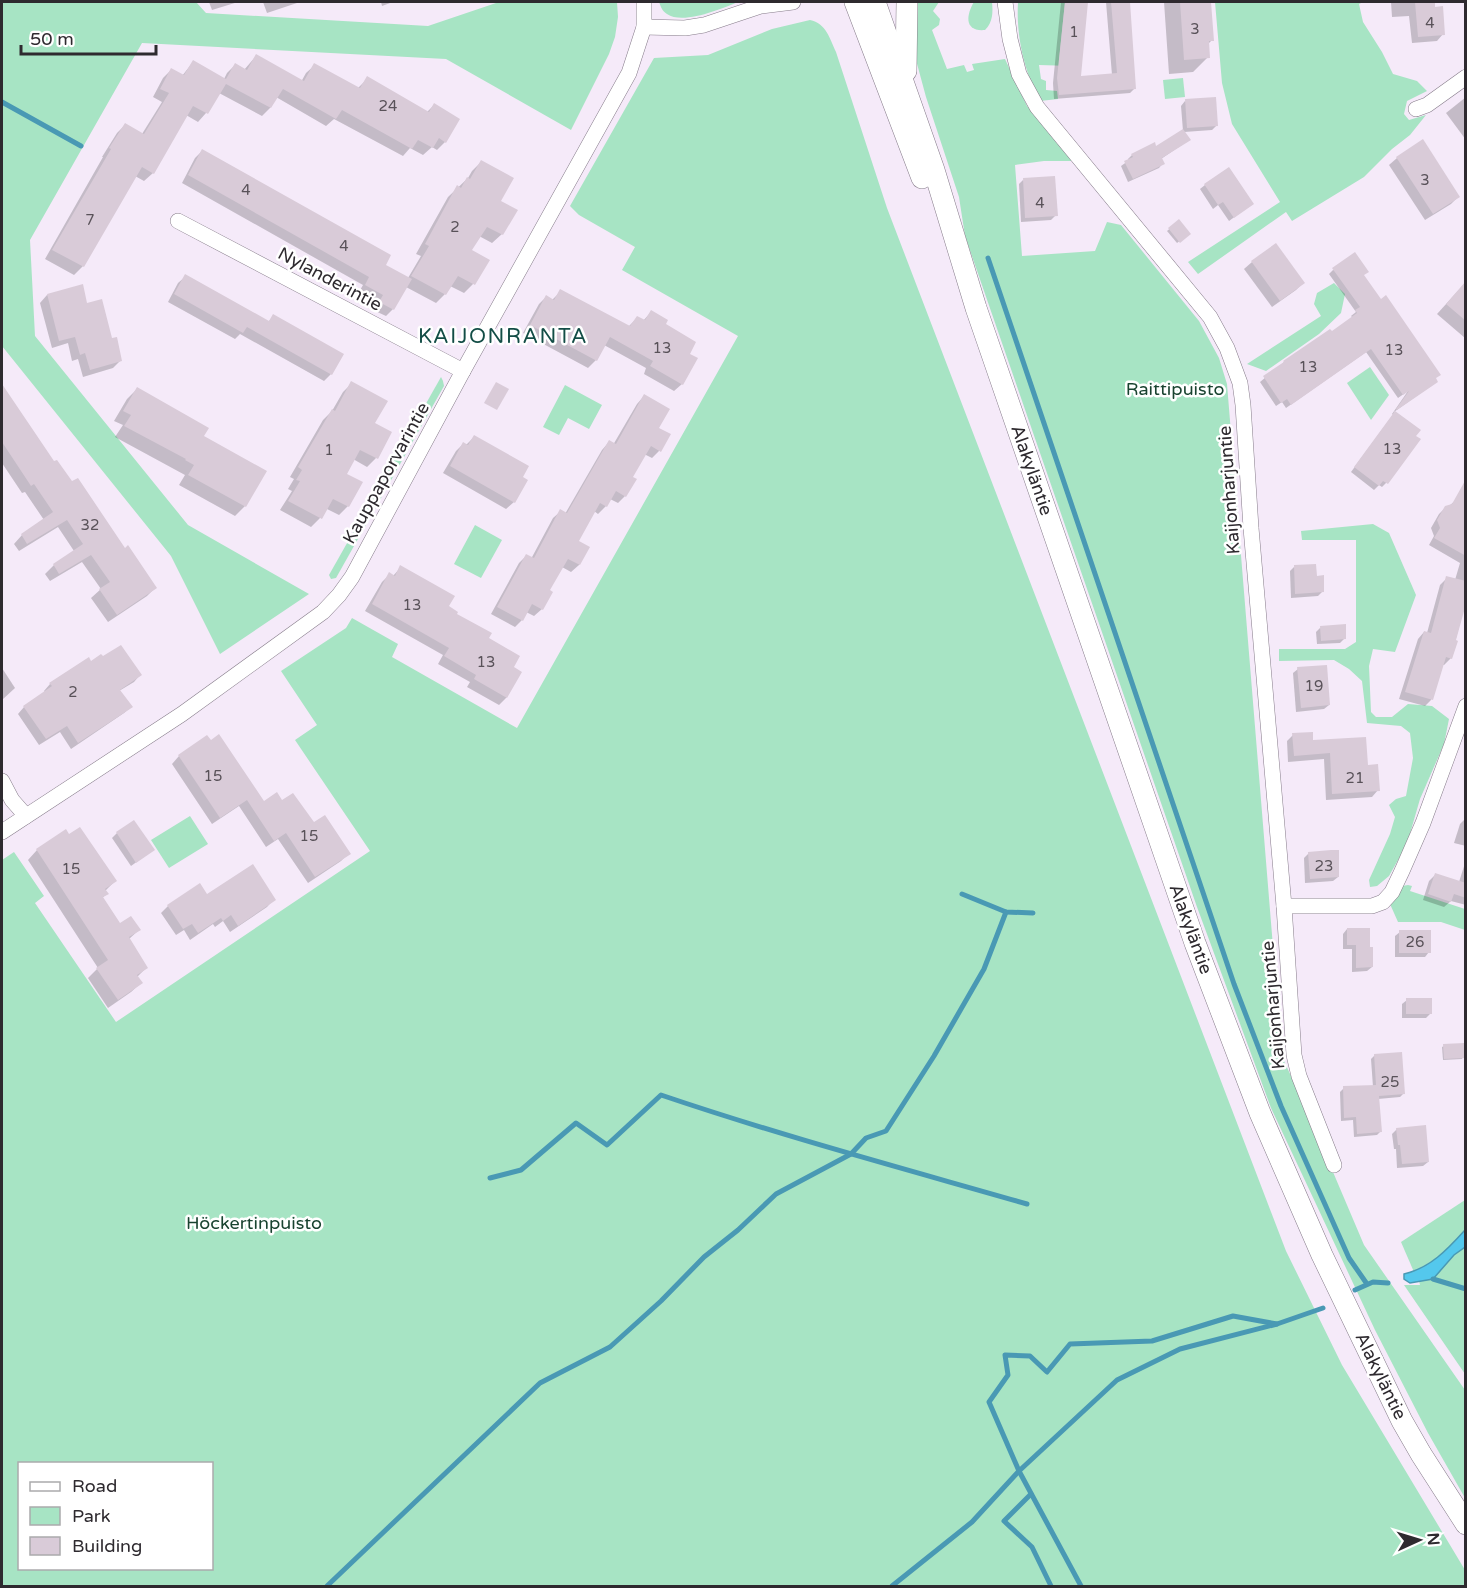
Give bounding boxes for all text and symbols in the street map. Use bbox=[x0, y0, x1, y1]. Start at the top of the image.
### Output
house number: 4 bbox=[1425, 14, 1435, 32]
scale bar bbox=[21, 18, 156, 56]
house number: 3 bbox=[1190, 20, 1200, 38]
house number: 1 bbox=[1069, 23, 1079, 41]
text: 50 m bbox=[30, 28, 74, 50]
house number: 24 bbox=[379, 97, 397, 115]
house number: 3 bbox=[1420, 171, 1430, 189]
house number: 4 bbox=[241, 181, 251, 199]
house number: 4 bbox=[1035, 194, 1045, 212]
house number: 7 bbox=[85, 211, 95, 229]
house number: 2 bbox=[450, 218, 460, 236]
house number: 4 bbox=[339, 237, 349, 255]
street label: Nylanderintie bbox=[274, 242, 386, 316]
district label: KAIJONRANTA bbox=[418, 324, 588, 349]
house number: 13 bbox=[653, 339, 671, 357]
house number: 13 bbox=[1385, 341, 1403, 359]
house number: 13 bbox=[1299, 358, 1317, 376]
park label: Raittipuisto bbox=[1126, 378, 1224, 400]
street label: Kauppaporvarintie bbox=[338, 398, 434, 548]
street label: Alakyläntie bbox=[1006, 422, 1058, 518]
street label: Kaijonharjuntie bbox=[1214, 425, 1244, 555]
house number: 13 bbox=[1383, 440, 1401, 458]
house number: 1 bbox=[324, 441, 334, 459]
house number: 32 bbox=[81, 516, 99, 534]
house number: 13 bbox=[403, 596, 421, 614]
house number: 13 bbox=[477, 653, 495, 671]
house number: 19 bbox=[1305, 677, 1323, 695]
house number: 2 bbox=[68, 683, 78, 701]
house number: 15 bbox=[204, 767, 222, 785]
house number: 21 bbox=[1346, 769, 1364, 787]
house number: 15 bbox=[300, 827, 318, 845]
house number: 23 bbox=[1315, 857, 1333, 875]
house number: 15 bbox=[62, 860, 80, 878]
street label: Alakyläntie bbox=[1165, 881, 1217, 977]
house number: 26 bbox=[1406, 933, 1424, 951]
street label: Kaijonharjuntie bbox=[1256, 940, 1290, 1070]
house number: 25 bbox=[1381, 1073, 1399, 1091]
park label: Höckertinpuisto bbox=[186, 1212, 322, 1234]
street label: Alakyläntie bbox=[1350, 1329, 1412, 1423]
legend bbox=[18, 1462, 213, 1570]
text: Road bbox=[72, 1475, 117, 1497]
text: Park bbox=[72, 1505, 111, 1527]
north arrow bbox=[1389, 1510, 1449, 1570]
text: N bbox=[1423, 1532, 1443, 1546]
text: Building bbox=[72, 1535, 142, 1557]

